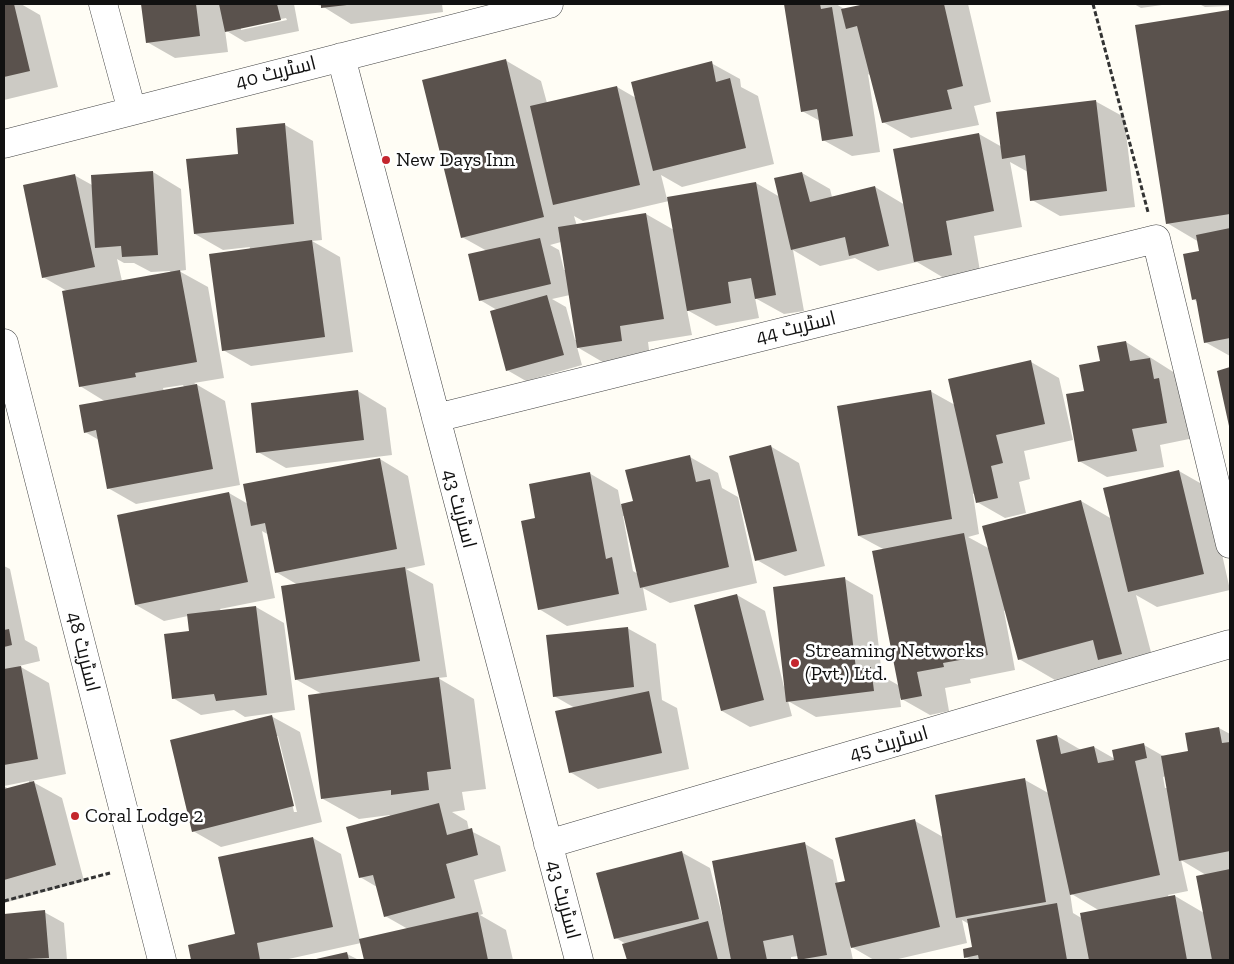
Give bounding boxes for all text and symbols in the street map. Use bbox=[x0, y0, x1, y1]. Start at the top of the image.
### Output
street label: اسٹریٹ 40 bbox=[233, 51, 319, 95]
place label: New Days Inn bbox=[396, 148, 515, 172]
marker: New Days Inn bbox=[380, 154, 392, 166]
street label: اسٹریٹ 44 bbox=[754, 306, 838, 350]
street label: اسٹریٹ 43 bbox=[437, 467, 481, 551]
street label: اسٹریٹ 48 bbox=[61, 610, 105, 694]
place label: Streaming Networks (Pvt.) Ltd. bbox=[805, 639, 984, 686]
marker: Streaming Networks (Pvt.) Ltd. bbox=[789, 657, 801, 669]
street label: اسٹریٹ 45 bbox=[847, 721, 931, 767]
place label: Coral Lodge 2 bbox=[85, 804, 203, 828]
marker: Coral Lodge 2 bbox=[69, 810, 81, 822]
street label: اسٹریٹ 43 bbox=[541, 858, 585, 942]

